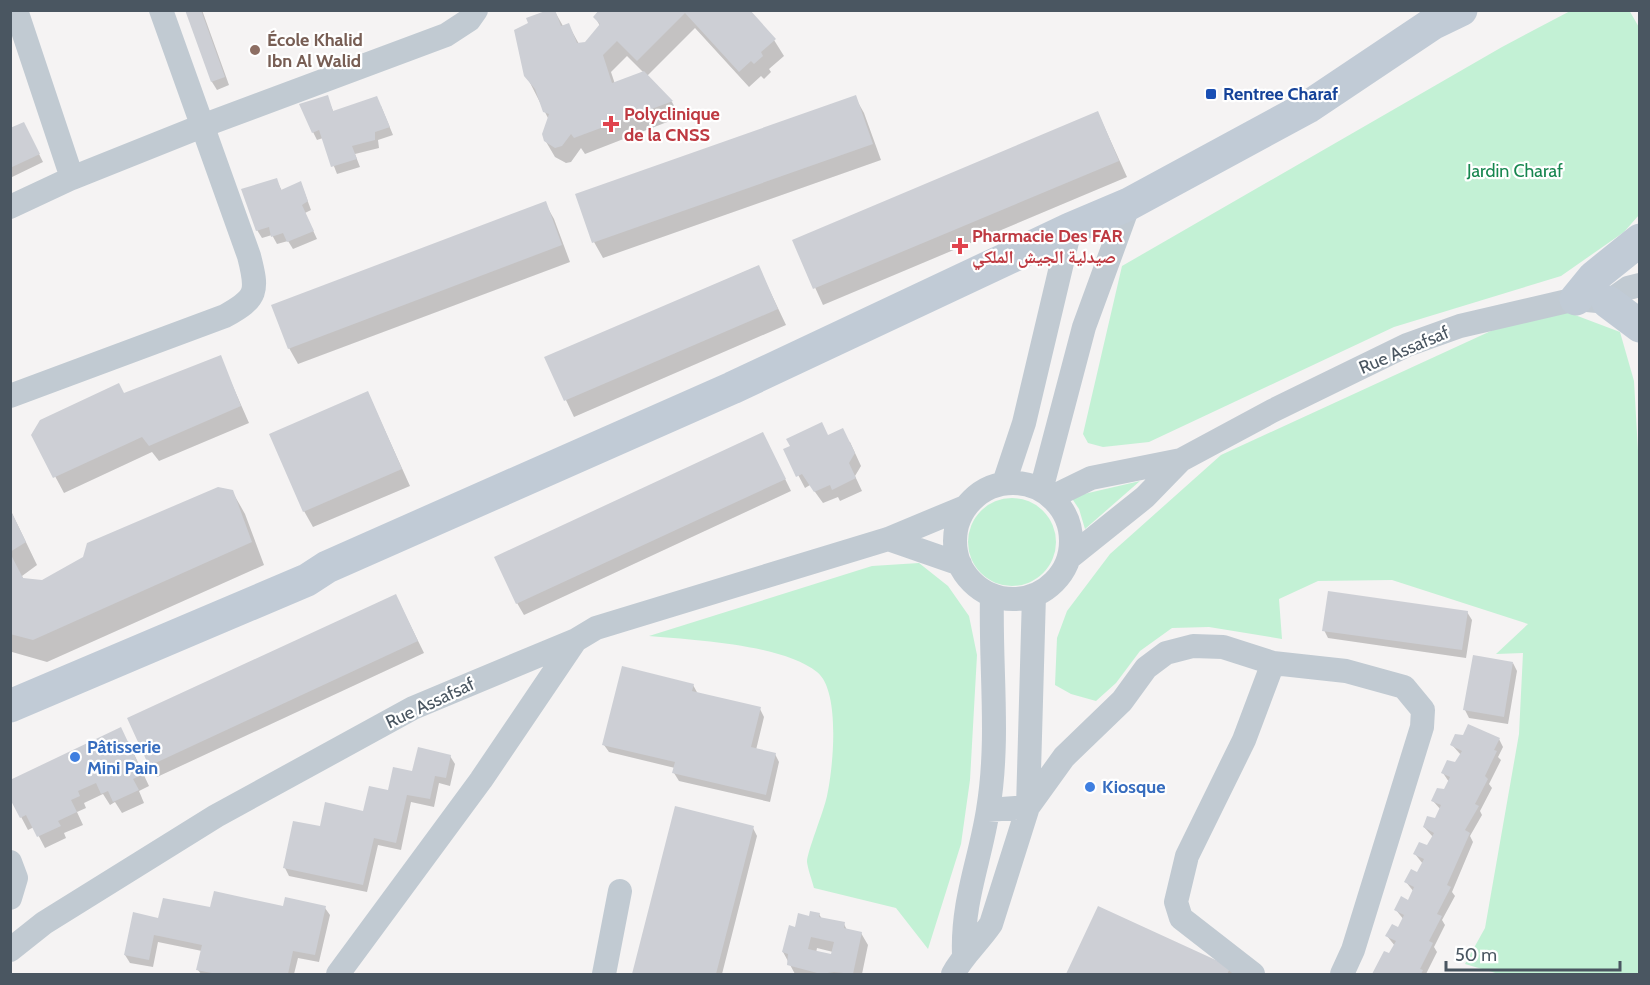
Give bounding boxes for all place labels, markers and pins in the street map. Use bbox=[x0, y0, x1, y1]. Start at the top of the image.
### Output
place label: École Khalid Ibn Al Walid bbox=[267, 29, 363, 72]
marker: École Khalid Ibn Al Walid bbox=[248, 43, 262, 57]
place label: Rentree Charaf bbox=[1223, 83, 1338, 105]
marker: Rentree Charaf bbox=[1204, 87, 1218, 101]
place label: Polyclinique de la CNSS bbox=[624, 103, 720, 146]
marker: Polyclinique de la CNSS bbox=[602, 115, 620, 133]
place label: Pharmacie Des FAR صيدلية الجيش الملكي bbox=[972, 225, 1123, 271]
marker: Pharmacie Des FAR صيدلية الجيش الملكي bbox=[953, 239, 967, 253]
place label: Pâtisserie Mini Pain bbox=[87, 736, 161, 779]
marker: Pâtisserie Mini Pain bbox=[68, 750, 82, 764]
place label: Kiosque bbox=[1102, 776, 1166, 798]
marker: Kiosque bbox=[1083, 780, 1097, 794]

